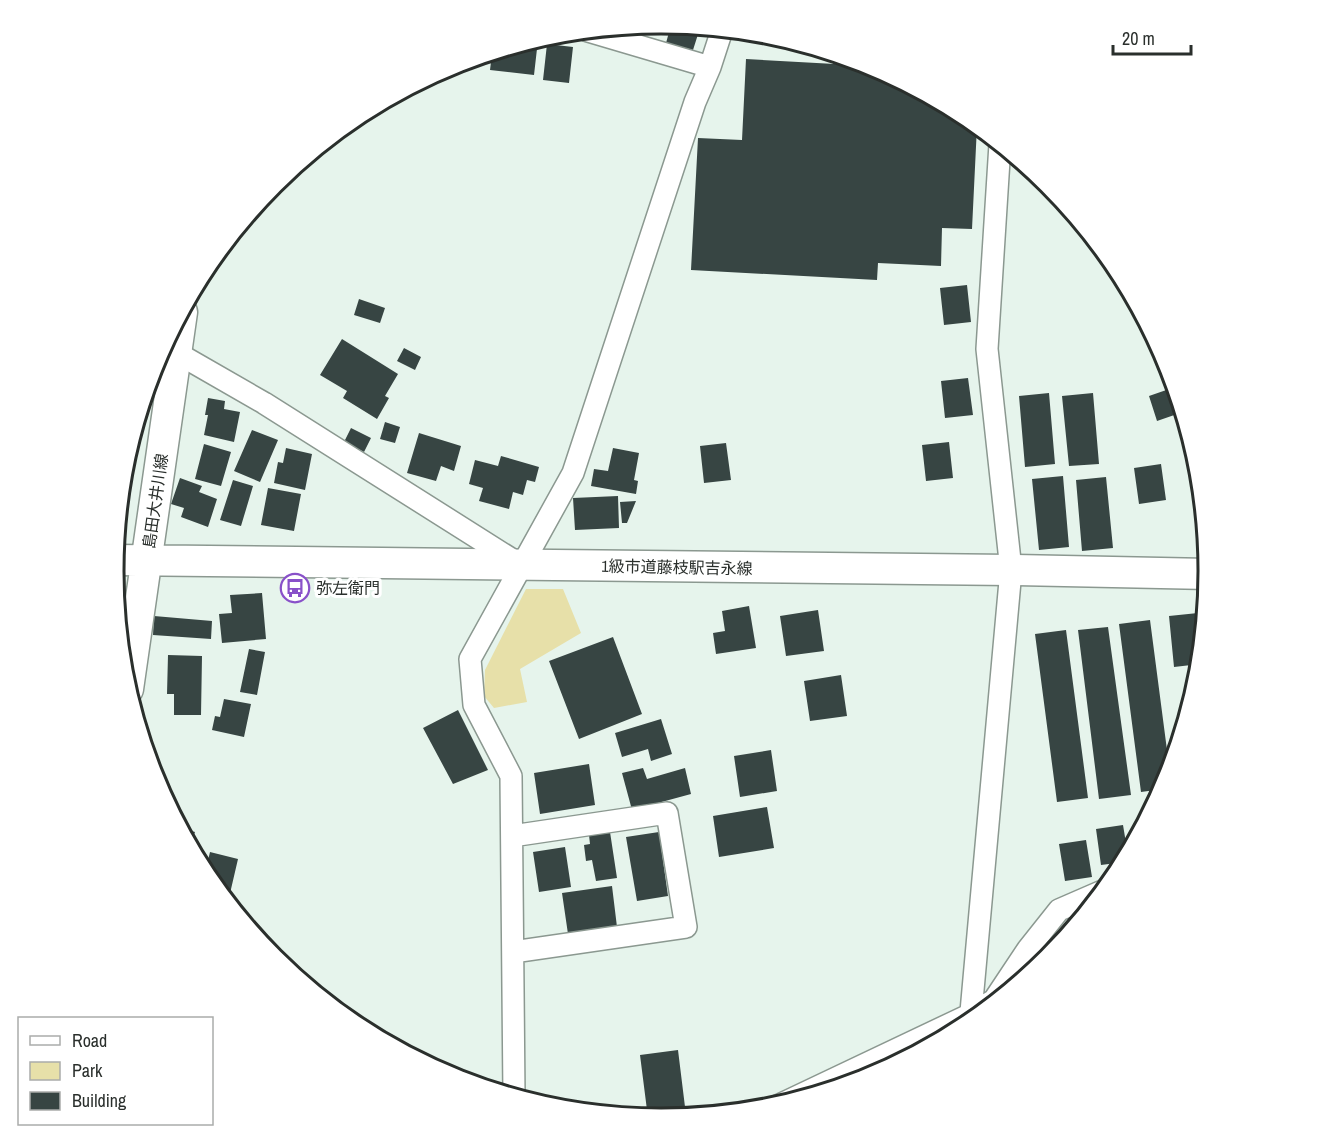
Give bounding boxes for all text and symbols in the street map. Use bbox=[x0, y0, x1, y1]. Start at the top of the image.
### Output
scale bar bbox=[1113, 18, 1191, 56]
text: 20 m bbox=[1122, 26, 1155, 51]
street label: 島田大井川線 bbox=[137, 452, 173, 550]
street label: 1級市道藤枝駅吉永線 bbox=[601, 555, 753, 579]
bus stop icon: 弥左衛門 bbox=[279, 572, 311, 604]
place label: 弥左衛門 bbox=[316, 577, 380, 599]
legend bbox=[18, 1017, 213, 1125]
text: Road bbox=[72, 1028, 107, 1053]
text: Park bbox=[72, 1058, 103, 1083]
text: Building bbox=[72, 1088, 127, 1113]

